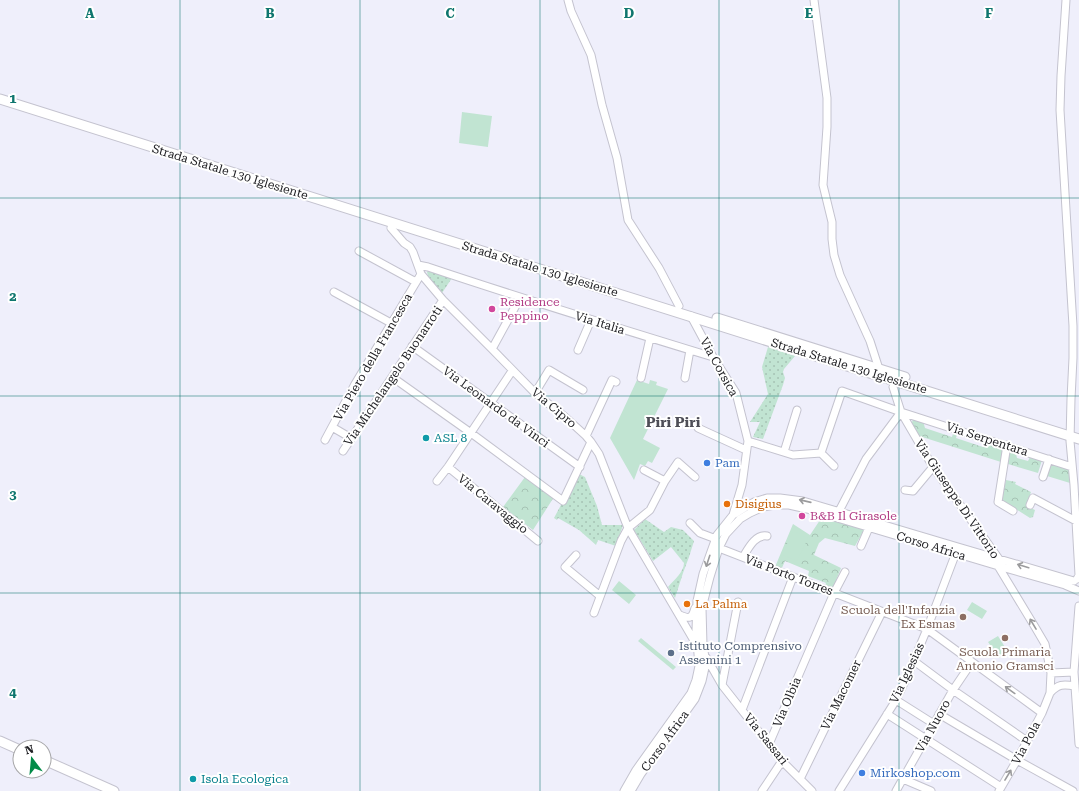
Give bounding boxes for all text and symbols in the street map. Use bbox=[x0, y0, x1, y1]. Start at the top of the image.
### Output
text: A bbox=[85, 6, 95, 21]
text: B bbox=[265, 6, 275, 21]
text: C bbox=[445, 6, 455, 21]
text: D bbox=[624, 6, 634, 21]
text: E bbox=[805, 6, 813, 21]
text: F bbox=[985, 6, 993, 21]
text: 1 bbox=[9, 91, 17, 106]
street label: Strada Statale 130 Iglesiente bbox=[150, 142, 310, 203]
street label: Strada Statale 130 Iglesiente bbox=[460, 239, 620, 300]
text: 2 bbox=[9, 289, 17, 304]
street label: Via Piero della Francesca bbox=[331, 290, 415, 423]
place label: Residence Peppino bbox=[500, 295, 560, 323]
street label: Via Michelangelo Buonarroti bbox=[341, 303, 445, 448]
marker: Residence Peppino bbox=[487, 304, 497, 314]
street label: Via Italia bbox=[573, 309, 627, 337]
street label: Via Corsica bbox=[697, 335, 741, 399]
street label: Strada Statale 130 Iglesiente bbox=[769, 336, 929, 397]
street label: Via Leonardo da Vinci bbox=[440, 364, 552, 450]
street label: Via Cipro bbox=[529, 385, 579, 431]
district label: Piri Piri bbox=[646, 414, 701, 430]
street label: Via Serpentara bbox=[944, 419, 1030, 459]
place label: ASL 8 bbox=[434, 431, 468, 445]
marker: ASL 8 bbox=[421, 433, 431, 443]
street label: Via Giuseppe Di Vittorio bbox=[912, 437, 1002, 561]
place label: Pam bbox=[715, 456, 740, 470]
marker: Pam bbox=[702, 458, 712, 468]
street label: Via Caravaggio bbox=[455, 471, 531, 537]
text: 3 bbox=[9, 487, 17, 502]
place label: Disigius bbox=[735, 497, 782, 511]
one-way arrow bbox=[798, 497, 811, 505]
marker: Disigius bbox=[722, 499, 732, 509]
place label: B&B Il Girasole bbox=[810, 509, 897, 523]
marker: B&B Il Girasole bbox=[797, 511, 807, 521]
street label: Corso Africa bbox=[895, 529, 968, 563]
street label: Via Porto Torres bbox=[743, 552, 835, 598]
one-way arrow bbox=[703, 555, 711, 567]
one-way arrow bbox=[1017, 562, 1030, 569]
place label: La Palma bbox=[695, 597, 748, 611]
marker: La Palma bbox=[682, 599, 692, 609]
place label: Scuola dell'Infanzia Ex Esmas bbox=[841, 603, 955, 631]
marker: Scuola dell'Infanzia Ex Esmas bbox=[958, 612, 968, 622]
one-way arrow bbox=[1029, 618, 1037, 630]
marker: Scuola Primaria Antonio Gramsci bbox=[1000, 633, 1010, 643]
place label: Istituto Comprensivo Assemini 1 bbox=[679, 639, 802, 667]
street label: Via Iglesias bbox=[887, 640, 927, 705]
place label: Scuola Primaria Antonio Gramsci bbox=[956, 645, 1054, 673]
marker: Istituto Comprensivo Assemini 1 bbox=[666, 648, 676, 658]
street label: Via Macomer bbox=[818, 658, 864, 732]
street label: Via Olbia bbox=[770, 674, 804, 729]
text: 4 bbox=[9, 685, 17, 700]
one-way arrow bbox=[1005, 686, 1016, 694]
street label: Via Nuoro bbox=[913, 697, 953, 755]
street label: Corso Africa bbox=[638, 707, 692, 774]
street label: Via Sassari bbox=[741, 710, 791, 768]
street label: Via Pola bbox=[1009, 719, 1043, 767]
north arrow bbox=[12, 739, 52, 779]
text: N bbox=[24, 742, 36, 757]
place label: Mirkoshop.com bbox=[870, 766, 960, 780]
marker: Mirkoshop.com bbox=[857, 768, 867, 778]
one-way arrow bbox=[1004, 769, 1012, 781]
place label: Isola Ecologica bbox=[201, 772, 289, 786]
marker: Isola Ecologica bbox=[188, 774, 198, 784]

